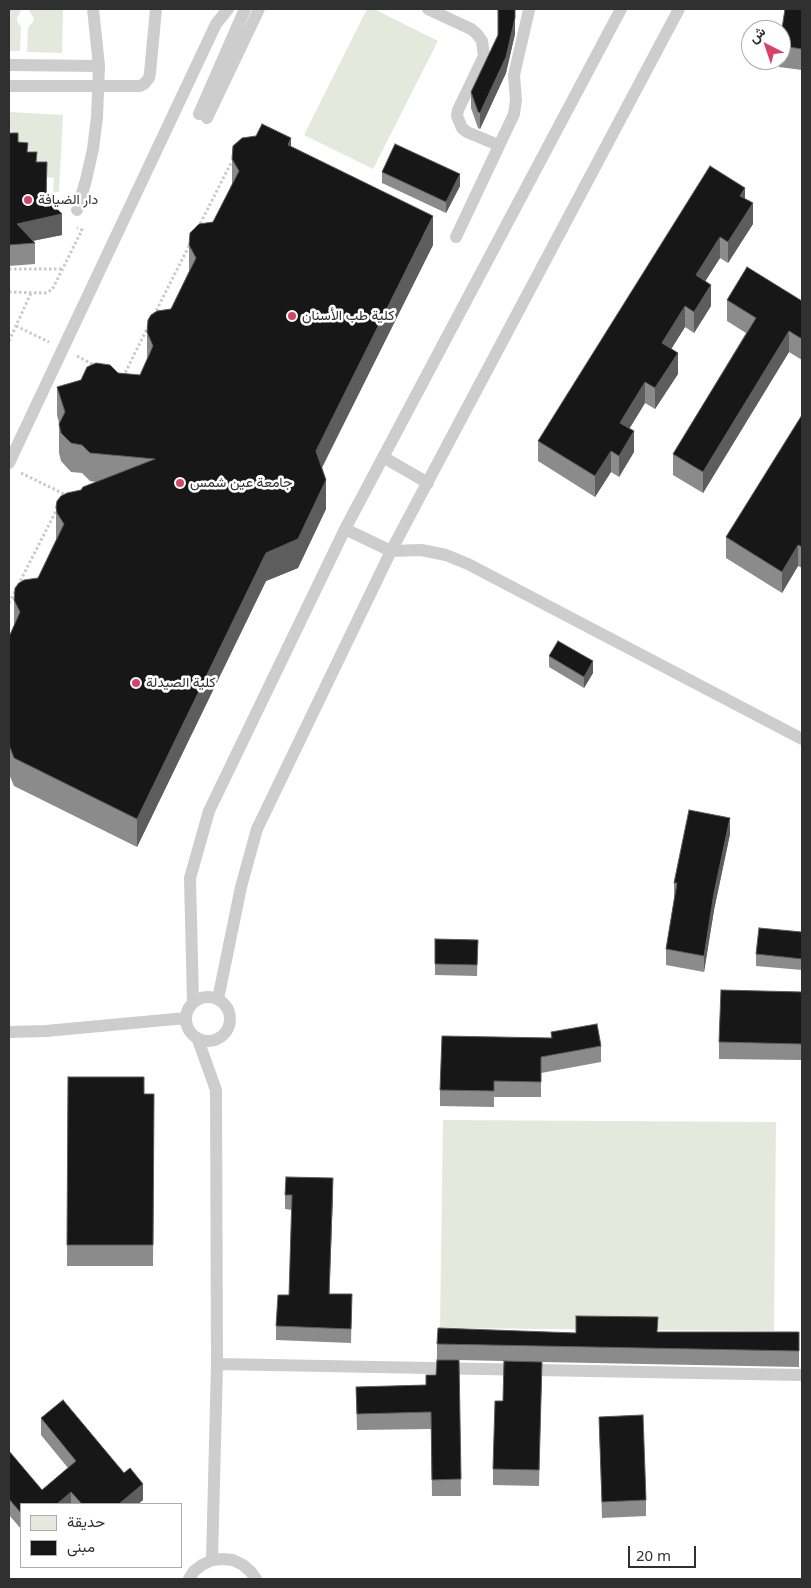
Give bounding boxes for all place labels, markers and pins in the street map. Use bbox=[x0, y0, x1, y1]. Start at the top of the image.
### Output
place label: دار الضيافة bbox=[38, 192, 98, 208]
marker: دار الضيافة bbox=[22, 194, 34, 206]
place label: كلية طب الأسنان bbox=[302, 308, 395, 324]
marker: كلية طب الأسنان bbox=[286, 310, 298, 322]
place label: جامعة عين شمس bbox=[190, 475, 292, 491]
marker: جامعة عين شمس bbox=[174, 477, 186, 489]
place label: كلية الصيدلة bbox=[146, 675, 216, 691]
marker: كلية الصيدلة bbox=[130, 677, 142, 689]

